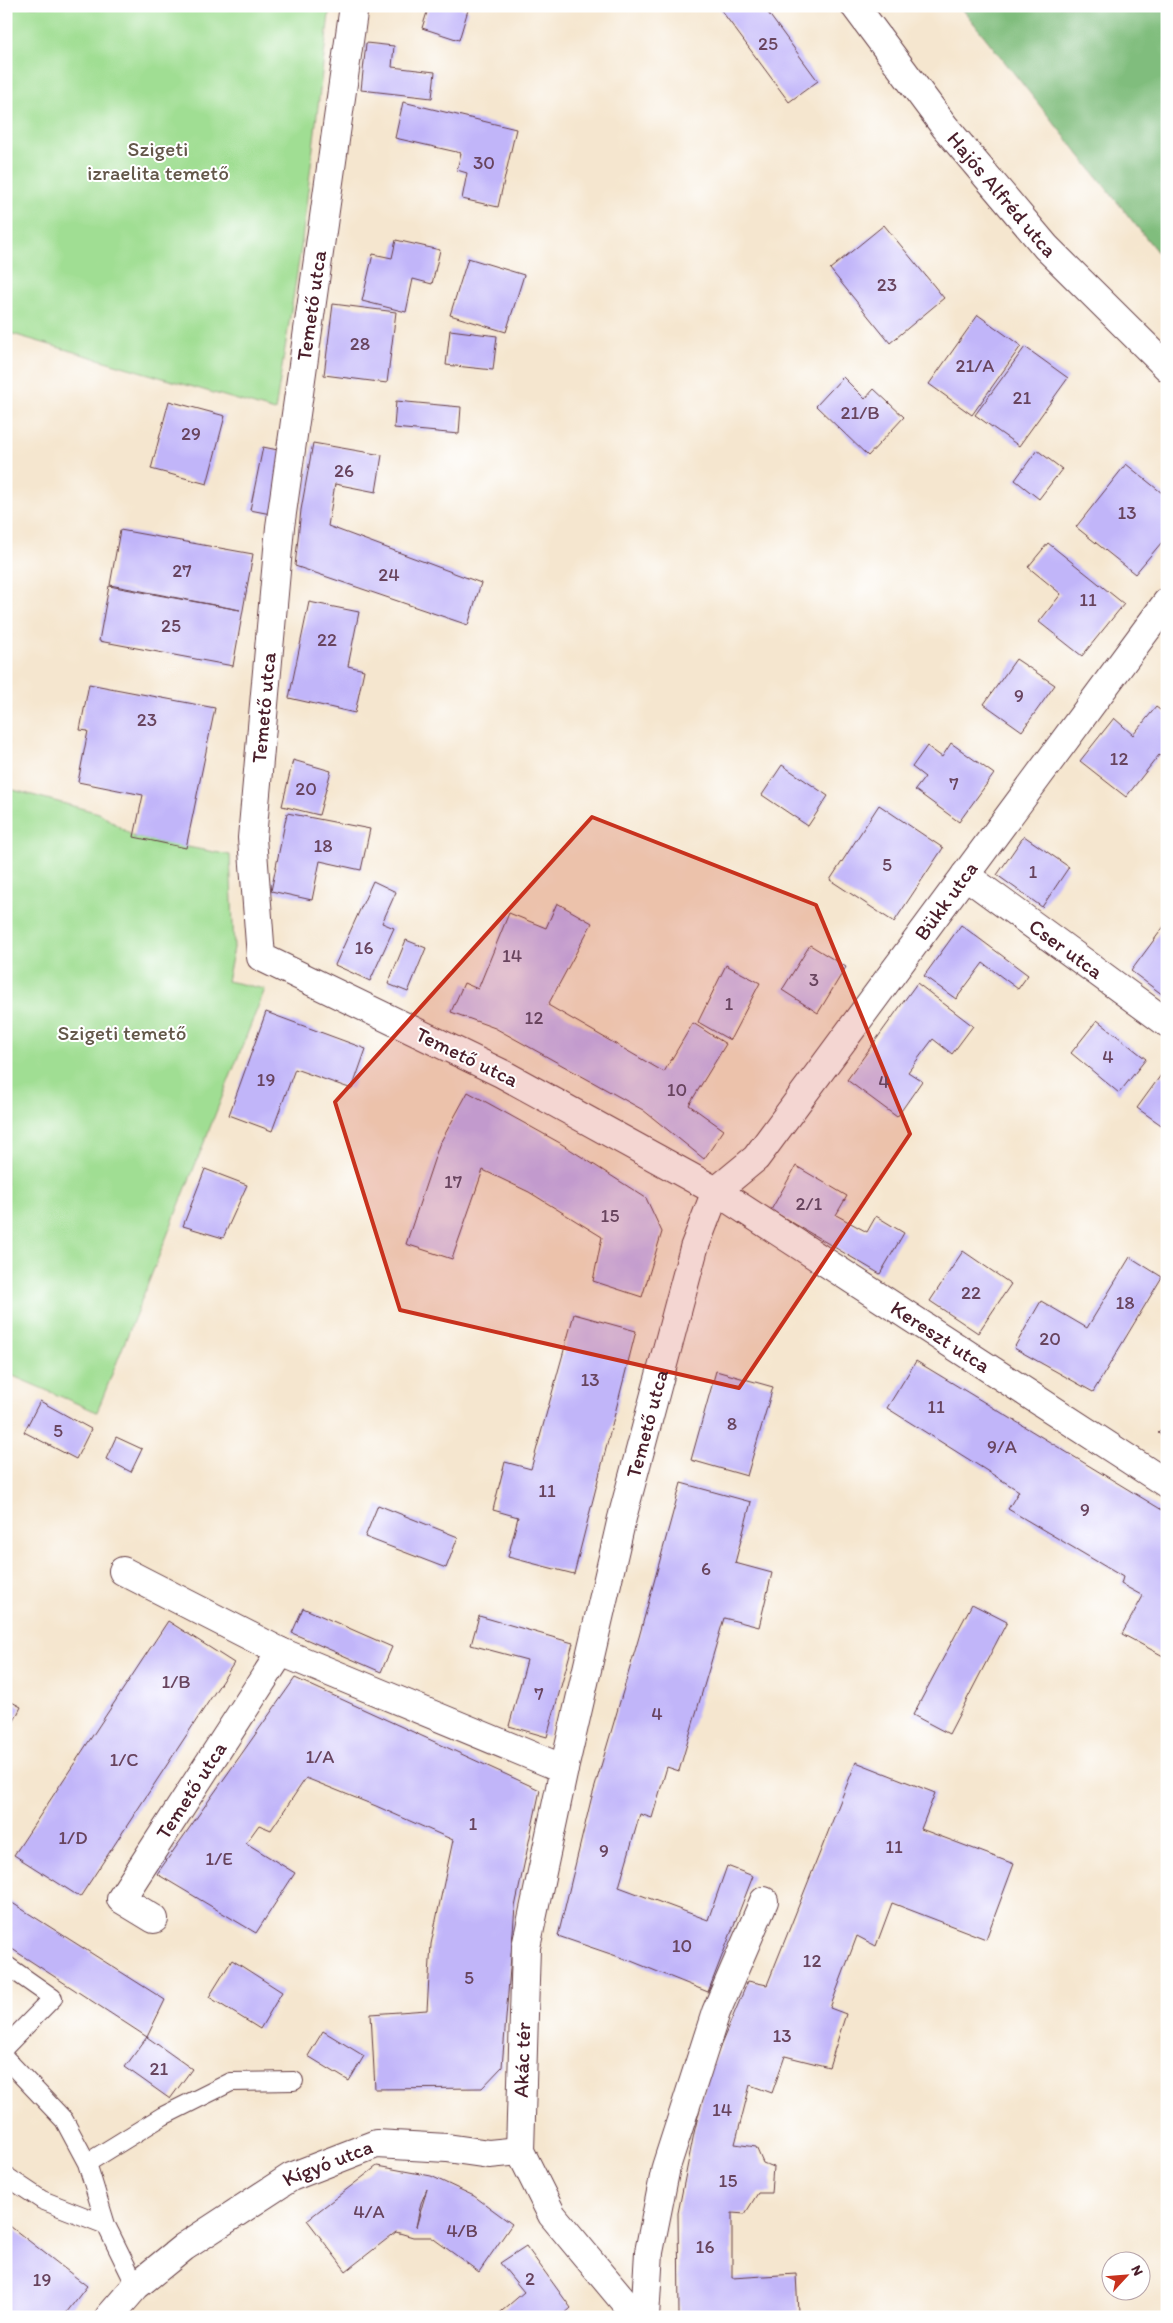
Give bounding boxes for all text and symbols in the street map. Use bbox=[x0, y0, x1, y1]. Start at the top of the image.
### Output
house number: 25 bbox=[758, 32, 778, 55]
street label: Hajós Alfréd utca bbox=[942, 126, 1062, 262]
park label: Szigeti izraelita temető bbox=[87, 136, 229, 185]
house number: 30 bbox=[473, 151, 495, 174]
street label: Temető utca bbox=[291, 249, 331, 362]
house number: 23 bbox=[877, 273, 897, 296]
house number: 28 bbox=[350, 332, 370, 355]
house number: 21/A bbox=[956, 354, 994, 377]
house number: 21 bbox=[1013, 386, 1032, 409]
house number: 21/B bbox=[840, 401, 880, 424]
house number: 29 bbox=[181, 422, 201, 445]
house number: 26 bbox=[334, 459, 354, 482]
house number: 13 bbox=[1117, 501, 1137, 524]
house number: 27 bbox=[172, 559, 192, 582]
house number: 24 bbox=[378, 563, 400, 586]
house number: 11 bbox=[1079, 588, 1097, 611]
house number: 25 bbox=[161, 614, 181, 637]
house number: 22 bbox=[317, 628, 337, 651]
street label: Temető utca bbox=[246, 651, 281, 764]
house number: 9 bbox=[1014, 684, 1024, 707]
house number: 23 bbox=[137, 708, 157, 731]
house number: 12 bbox=[1110, 747, 1128, 770]
house number: 7 bbox=[949, 772, 959, 795]
house number: 20 bbox=[295, 777, 317, 800]
house number: 18 bbox=[313, 834, 333, 857]
house number: 5 bbox=[882, 853, 892, 876]
street label: Bükk utca bbox=[909, 856, 983, 945]
house number: 1 bbox=[1029, 860, 1038, 883]
street label: Cser utca bbox=[1024, 913, 1108, 984]
house number: 16 bbox=[355, 936, 373, 959]
house number: 14 bbox=[502, 944, 522, 967]
house number: 3 bbox=[809, 968, 819, 991]
house number: 1 bbox=[725, 992, 734, 1015]
house number: 12 bbox=[525, 1006, 543, 1029]
park label: Szigeti temető bbox=[57, 1020, 187, 1045]
street label: Temető utca bbox=[412, 1021, 523, 1092]
house number: 4 bbox=[1102, 1045, 1114, 1068]
house number: 19 bbox=[257, 1068, 275, 1091]
house number: 4 bbox=[878, 1070, 890, 1093]
house number: 10 bbox=[667, 1078, 687, 1101]
house number: 17 bbox=[444, 1170, 462, 1193]
house number: 2/1 bbox=[796, 1192, 823, 1215]
house number: 15 bbox=[601, 1204, 619, 1227]
house number: 22 bbox=[961, 1281, 981, 1304]
house number: 18 bbox=[1115, 1291, 1135, 1314]
street label: Kereszt utca bbox=[886, 1295, 995, 1378]
house number: 20 bbox=[1039, 1327, 1061, 1350]
street label: Temető utca bbox=[620, 1367, 673, 1481]
house number: 13 bbox=[580, 1368, 600, 1391]
house number: 11 bbox=[927, 1395, 945, 1418]
house number: 8 bbox=[727, 1412, 737, 1435]
house number: 5 bbox=[53, 1419, 63, 1442]
house number: 9/A bbox=[987, 1435, 1017, 1458]
house number: 11 bbox=[538, 1479, 556, 1502]
house number: 9 bbox=[1080, 1498, 1090, 1521]
house number: 6 bbox=[701, 1557, 711, 1580]
house number: 1/B bbox=[161, 1670, 191, 1693]
house number: 7 bbox=[534, 1682, 544, 1705]
house number: 4 bbox=[651, 1702, 663, 1725]
street label: Temető utca bbox=[150, 1737, 232, 1844]
house number: 1/A bbox=[306, 1745, 334, 1768]
house number: 1/C bbox=[109, 1748, 139, 1771]
house number: 1 bbox=[469, 1812, 478, 1835]
house number: 1/D bbox=[58, 1826, 88, 1849]
house number: 11 bbox=[885, 1835, 903, 1858]
house number: 9 bbox=[599, 1839, 609, 1862]
house number: 1/E bbox=[205, 1847, 233, 1870]
house number: 10 bbox=[672, 1934, 692, 1957]
house number: 12 bbox=[803, 1949, 821, 1972]
house number: 5 bbox=[464, 1966, 474, 1989]
street label: Akác tér bbox=[508, 2021, 535, 2098]
house number: 13 bbox=[772, 2024, 792, 2047]
house number: 21 bbox=[150, 2057, 169, 2080]
house number: 14 bbox=[712, 2098, 732, 2121]
street label: Kígyó utca bbox=[277, 2134, 376, 2192]
house number: 15 bbox=[719, 2169, 737, 2192]
house number: 4/A bbox=[353, 2200, 385, 2223]
house number: 4/B bbox=[446, 2219, 478, 2242]
house number: 16 bbox=[696, 2235, 714, 2258]
north arrow bbox=[1100, 2250, 1150, 2300]
text: N bbox=[1128, 2263, 1147, 2278]
house number: 2 bbox=[525, 2267, 535, 2290]
house number: 19 bbox=[33, 2268, 51, 2291]

